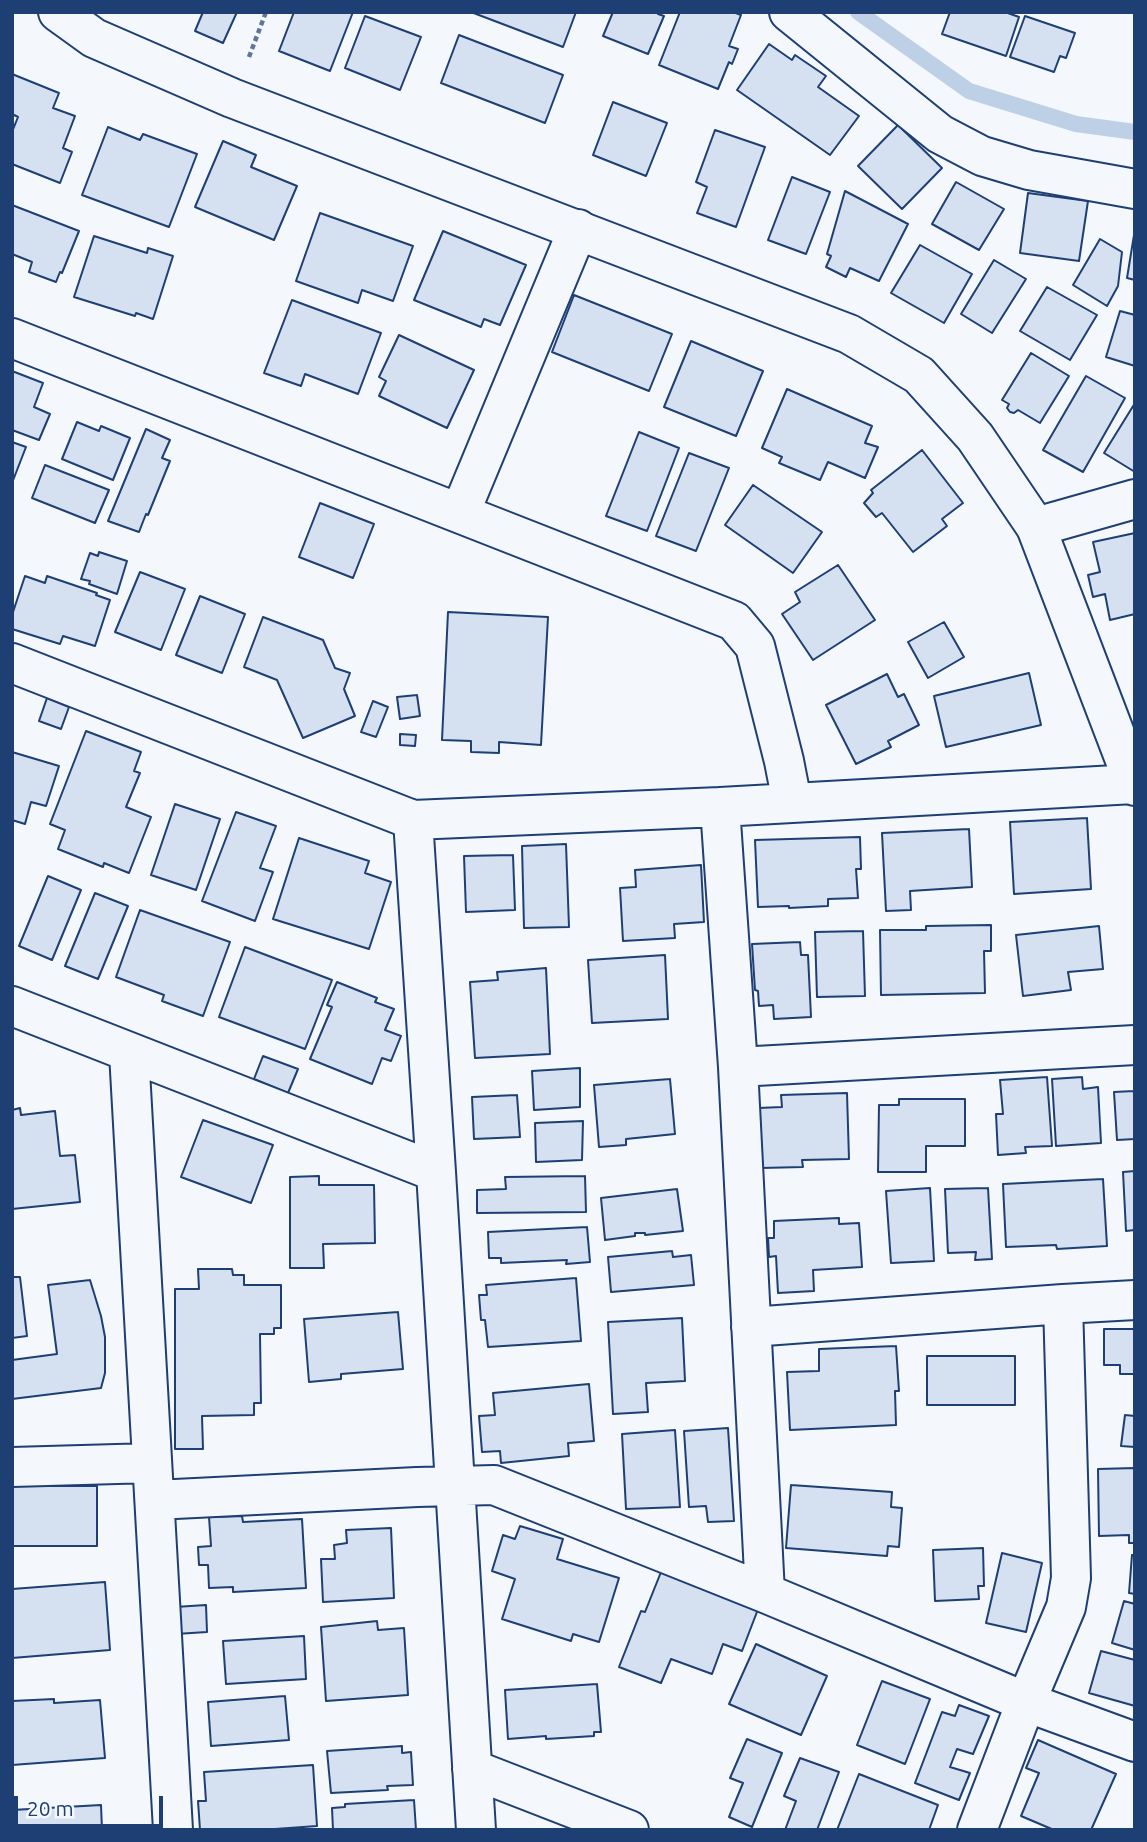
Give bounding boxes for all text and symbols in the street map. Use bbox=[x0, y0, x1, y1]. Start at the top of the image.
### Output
scale bar bbox=[18, 1783, 166, 1827]
text: 20 m bbox=[27, 1796, 74, 1820]

